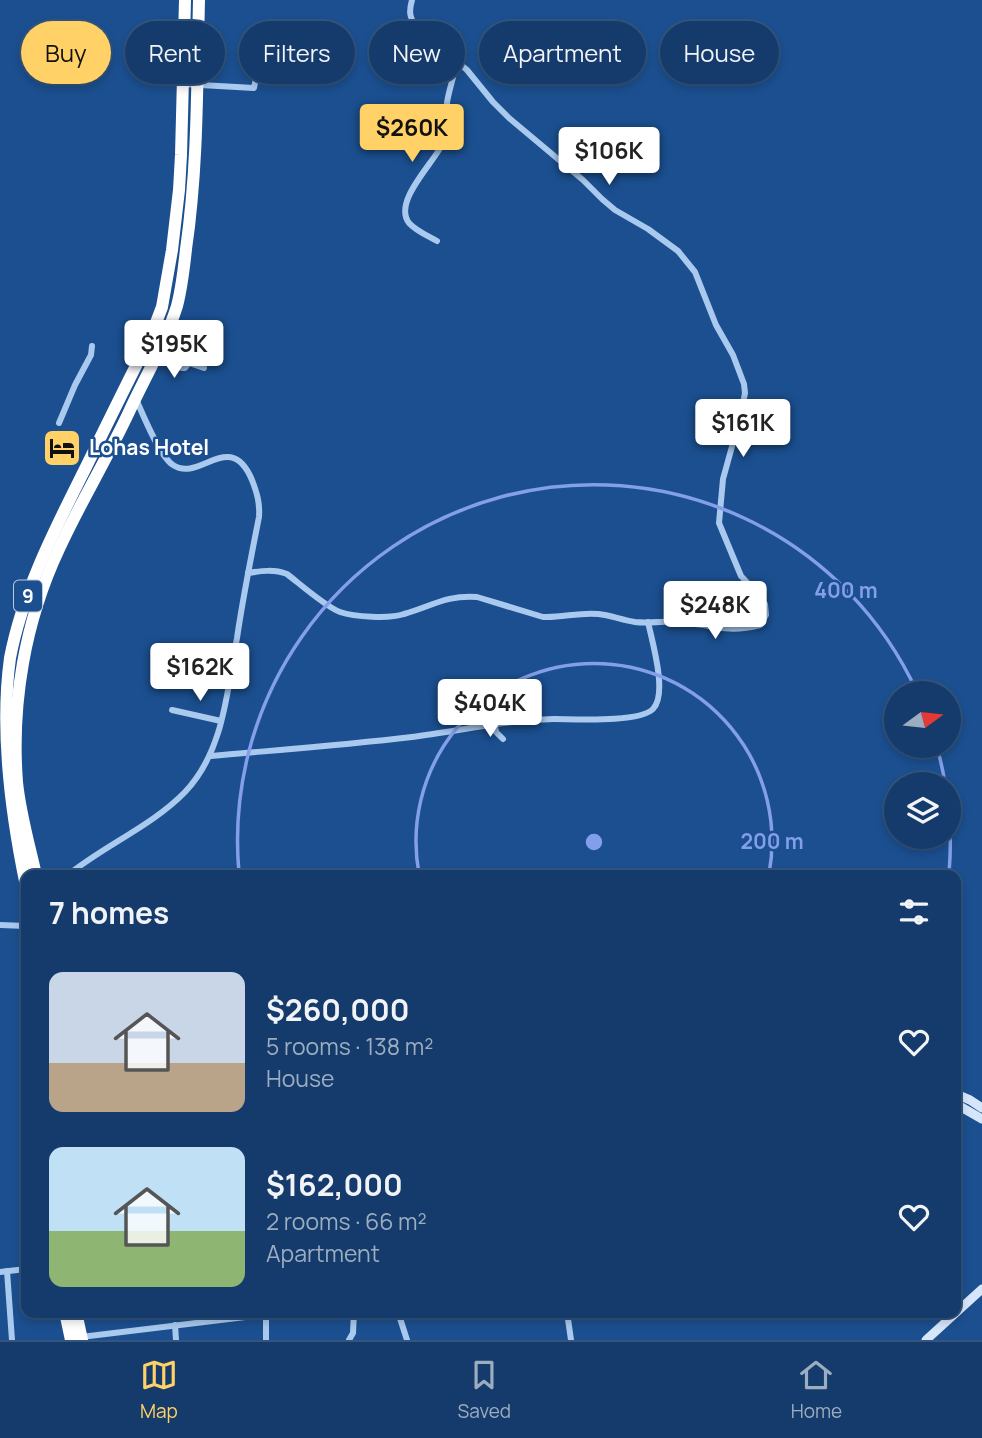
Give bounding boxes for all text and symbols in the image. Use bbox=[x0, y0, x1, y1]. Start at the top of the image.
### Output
chip: Buy bbox=[21, 21, 111, 84]
chip: Rent bbox=[125, 21, 225, 84]
chip: Filters bbox=[239, 21, 355, 84]
chip: New bbox=[369, 21, 465, 84]
chip: Apartment bbox=[479, 21, 646, 84]
chip: House bbox=[660, 21, 779, 84]
pin: $260K bbox=[363, 104, 461, 164]
text: $260K bbox=[376, 111, 448, 143]
pin: $106K bbox=[560, 128, 658, 187]
text: $106K bbox=[575, 134, 643, 166]
pin: $195K bbox=[125, 320, 223, 380]
text: $195K bbox=[140, 327, 208, 359]
pin: $161K bbox=[694, 400, 792, 459]
text: $161K bbox=[711, 406, 775, 438]
hotel icon: Lohas Hotel bbox=[41, 427, 83, 469]
place label: Lohas Hotel bbox=[89, 433, 209, 461]
text: 400 m bbox=[814, 576, 878, 604]
road number: 9 bbox=[14, 580, 42, 611]
pin: $248K bbox=[666, 582, 764, 641]
text: $248K bbox=[680, 588, 750, 620]
pin: $162K bbox=[151, 644, 249, 703]
text: $162K bbox=[166, 650, 234, 682]
pin: $404K bbox=[441, 680, 539, 739]
north arrow bbox=[884, 681, 961, 758]
map controls bbox=[884, 681, 961, 849]
text: $404K bbox=[454, 686, 526, 718]
button: layers bbox=[884, 772, 961, 849]
text: 200 m bbox=[740, 827, 804, 855]
centre of rings bbox=[582, 830, 606, 854]
text: 7 homes bbox=[49, 892, 169, 933]
icon: filters bbox=[895, 893, 933, 931]
text: $260,000 bbox=[266, 989, 409, 1030]
icon: home bbox=[105, 1000, 189, 1084]
icon: heart bbox=[895, 1023, 933, 1061]
text: 5 rooms · 138 m² bbox=[266, 1030, 433, 1062]
text: House bbox=[266, 1062, 335, 1094]
text: $162,000 bbox=[266, 1164, 403, 1205]
icon: home bbox=[105, 1175, 189, 1259]
icon: heart bbox=[895, 1198, 933, 1236]
text: 2 rooms · 66 m² bbox=[266, 1205, 427, 1237]
text: Apartment bbox=[266, 1237, 380, 1269]
tab: Map bbox=[140, 1356, 178, 1424]
tab: Saved bbox=[458, 1356, 511, 1424]
tab: Home bbox=[791, 1356, 842, 1424]

